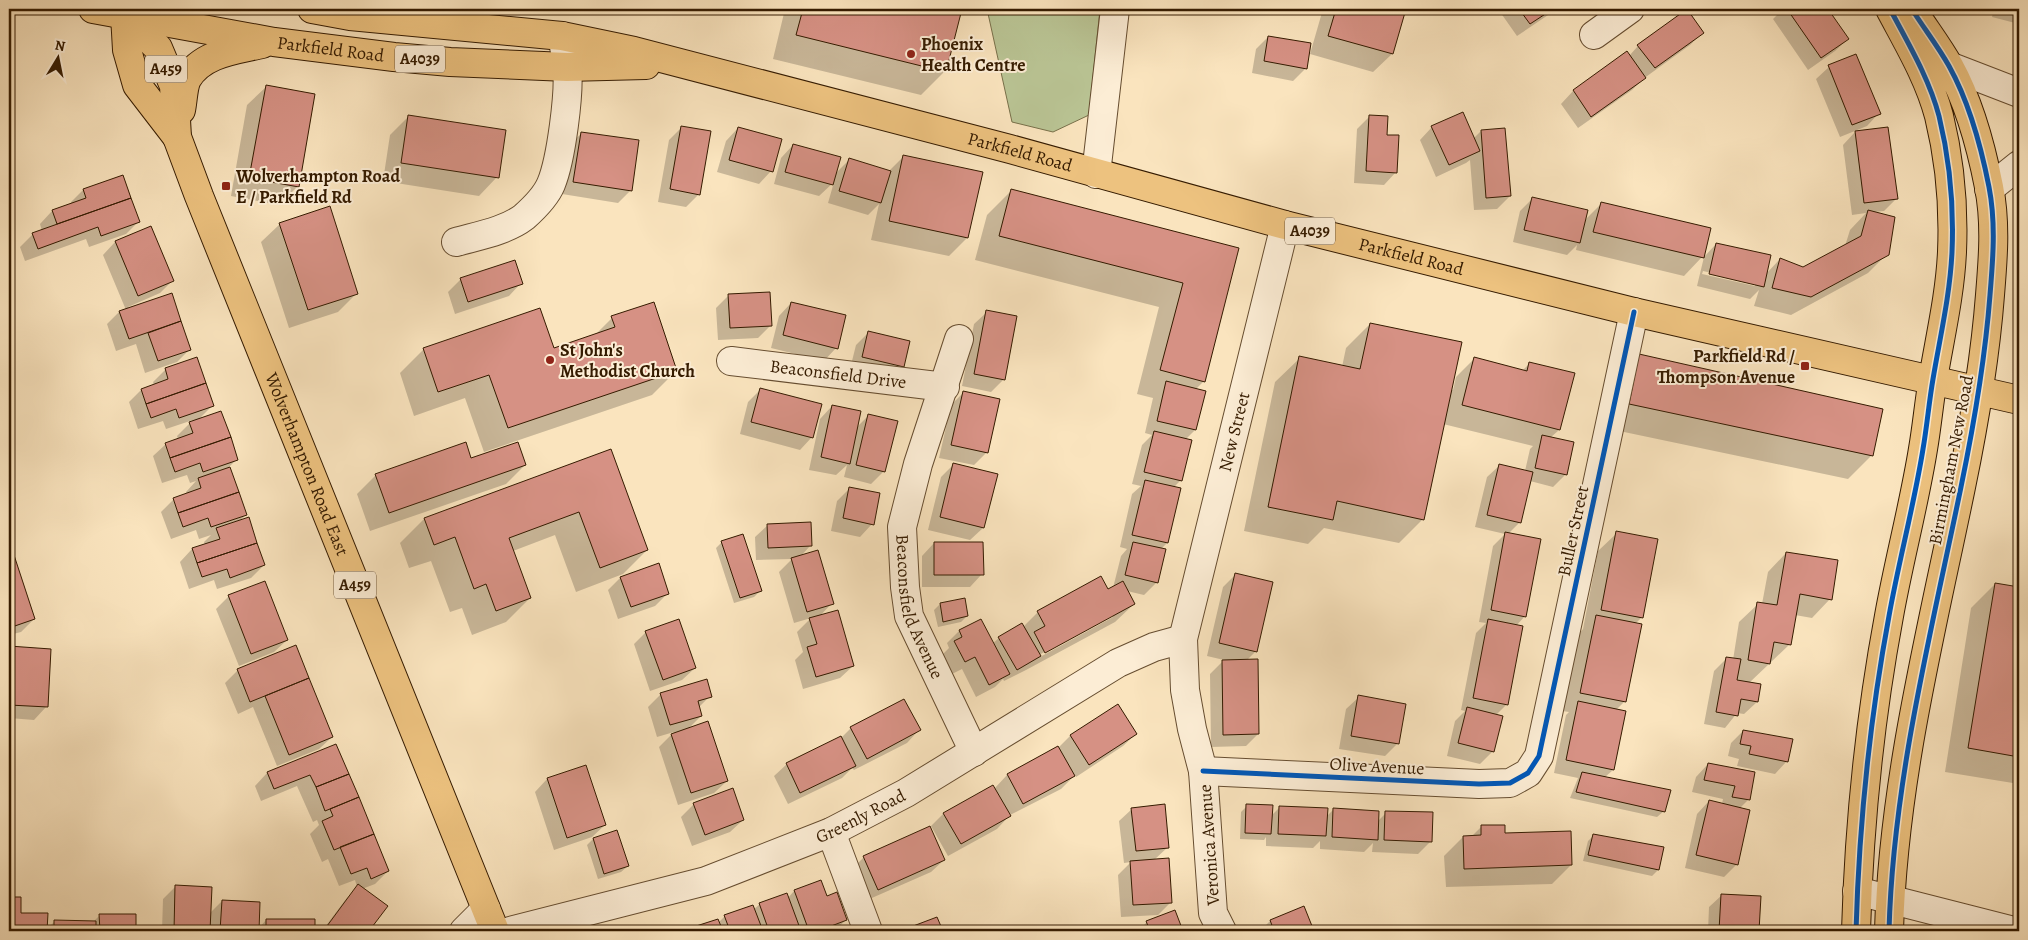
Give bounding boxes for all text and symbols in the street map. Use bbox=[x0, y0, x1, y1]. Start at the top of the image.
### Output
street label: Parkfield Road bbox=[276, 30, 386, 68]
north arrow bbox=[32, 32, 82, 82]
place label: Phoenix Health Centre bbox=[921, 32, 1025, 77]
text: N bbox=[53, 35, 67, 56]
road number: A4039 bbox=[395, 46, 445, 72]
marker: Phoenix Health Centre bbox=[905, 48, 917, 60]
road number: A459 bbox=[145, 56, 187, 82]
street label: Parkfield Road bbox=[965, 126, 1075, 178]
place label: Wolverhampton Road E / Parkfield Rd bbox=[235, 164, 401, 209]
marker: Wolverhampton Road E / Parkfield Rd bbox=[220, 180, 232, 192]
road number: A4039 bbox=[1285, 218, 1335, 245]
street label: Parkfield Road bbox=[1356, 232, 1467, 281]
place label: St John's Methodist Church bbox=[560, 338, 695, 383]
place label: Parkfield Rd / Thompson Avenue bbox=[1657, 344, 1795, 389]
marker: St John's Methodist Church bbox=[544, 354, 556, 366]
street label: Beaconsfield Drive bbox=[769, 354, 908, 394]
marker: Parkfield Rd / Thompson Avenue bbox=[1799, 360, 1811, 372]
street label: Wolverhampton Road East bbox=[259, 368, 355, 559]
street label: Birmingham New Road bbox=[1923, 373, 1979, 547]
street label: New Street bbox=[1213, 389, 1255, 474]
street label: Buller Street bbox=[1552, 483, 1594, 579]
street label: Beaconsfield Avenue bbox=[890, 534, 949, 683]
road number: A459 bbox=[334, 572, 376, 598]
street label: Olive Avenue bbox=[1329, 752, 1425, 780]
street label: Greenly Road bbox=[812, 783, 910, 849]
street label: Veronica Avenue bbox=[1193, 784, 1225, 907]

